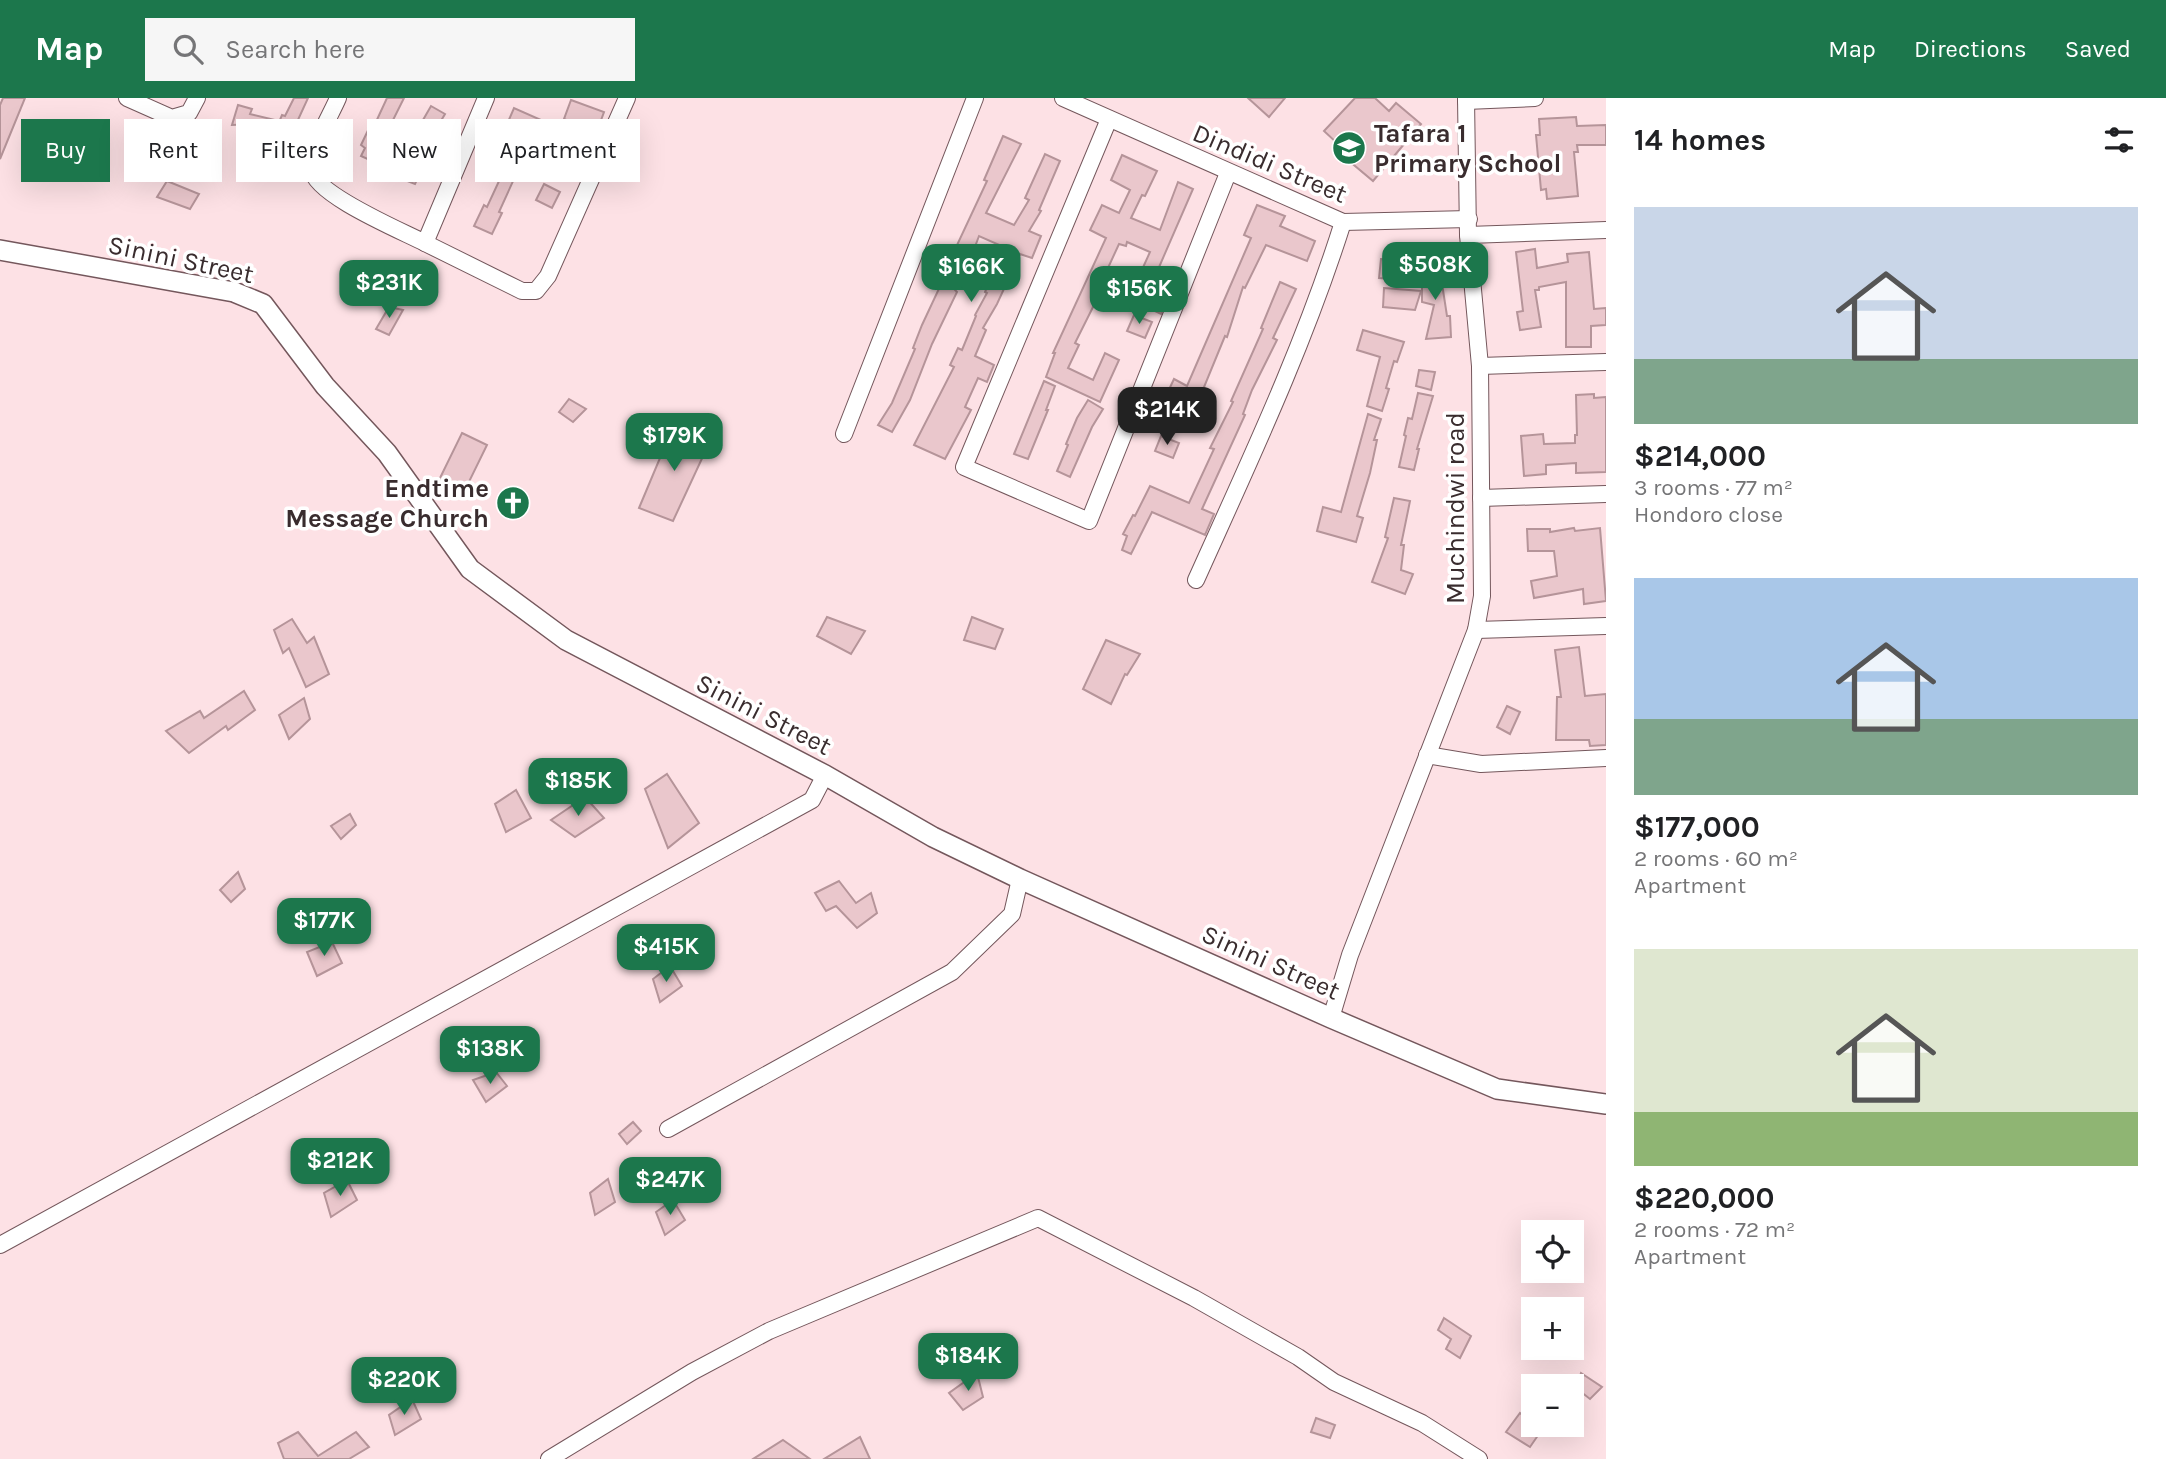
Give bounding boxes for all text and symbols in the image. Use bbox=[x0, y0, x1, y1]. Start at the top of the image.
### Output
search box bbox=[145, 18, 635, 81]
text: Map bbox=[35, 30, 103, 68]
icon: search bbox=[169, 30, 207, 68]
text: Search here bbox=[225, 34, 365, 65]
text: Map bbox=[1828, 35, 1876, 63]
text: Directions bbox=[1914, 35, 2027, 63]
text: Saved bbox=[2065, 35, 2131, 63]
street label: Dindidi Street bbox=[1188, 117, 1352, 210]
place label: Tafara 1 Primary School bbox=[1374, 118, 1561, 179]
chip: Buy bbox=[21, 119, 110, 182]
chip: Rent bbox=[124, 119, 222, 182]
chip: Filters bbox=[236, 119, 353, 182]
chip: New bbox=[367, 119, 461, 182]
chip: Apartment bbox=[475, 119, 640, 182]
icon: filters bbox=[2100, 121, 2138, 159]
text: 14 homes bbox=[1634, 122, 1766, 158]
school or university icon: Tafara 1 Primary School bbox=[1330, 129, 1368, 167]
street label: Sinini Street bbox=[105, 229, 257, 290]
pin: $508K bbox=[1386, 242, 1484, 302]
pin: $166K bbox=[922, 244, 1020, 304]
text: $508K bbox=[1398, 251, 1472, 278]
text: $166K bbox=[937, 253, 1005, 280]
icon: home bbox=[1823, 253, 1949, 379]
pin: $231K bbox=[340, 260, 438, 320]
pin: $156K bbox=[1090, 266, 1188, 326]
text: $231K bbox=[355, 269, 423, 296]
text: $156K bbox=[1106, 275, 1172, 302]
pin: $214K bbox=[1118, 388, 1216, 447]
text: $214K bbox=[1134, 396, 1200, 423]
street label: Muchindwi road bbox=[1440, 412, 1471, 604]
pin: $179K bbox=[625, 414, 723, 473]
text: $179K bbox=[642, 422, 706, 449]
text: $214,000 bbox=[1634, 438, 1766, 474]
place label: Endtime Message Church bbox=[285, 473, 489, 534]
text: 3 rooms · 77 m² bbox=[1634, 474, 1793, 501]
church icon: Endtime Message Church bbox=[494, 484, 532, 522]
text: Hondoro close bbox=[1634, 501, 1783, 528]
icon: home bbox=[1823, 624, 1949, 750]
street label: Sinini Street bbox=[691, 667, 837, 762]
pin: $185K bbox=[529, 758, 627, 818]
text: $185K bbox=[544, 767, 612, 794]
text: $177,000 bbox=[1634, 809, 1760, 845]
text: 2 rooms · 60 m² bbox=[1634, 845, 1798, 872]
text: Apartment bbox=[1634, 872, 1746, 899]
pin: $177K bbox=[275, 898, 373, 958]
text: $177K bbox=[293, 907, 355, 934]
street label: Sinini Street bbox=[1197, 918, 1345, 1007]
pin: $415K bbox=[617, 924, 715, 984]
text: $415K bbox=[633, 933, 699, 960]
icon: home bbox=[1823, 995, 1949, 1121]
pin: $138K bbox=[441, 1026, 539, 1086]
text: $138K bbox=[456, 1035, 524, 1062]
pin: $212K bbox=[291, 1138, 389, 1198]
text: $212K bbox=[307, 1147, 373, 1174]
pin: $247K bbox=[621, 1158, 719, 1217]
text: $247K bbox=[635, 1166, 705, 1193]
text: $220,000 bbox=[1634, 1180, 1774, 1216]
text: 2 rooms · 72 m² bbox=[1634, 1216, 1795, 1243]
map controls bbox=[1521, 1220, 1584, 1437]
button: locate bbox=[1521, 1220, 1584, 1283]
text: Apartment bbox=[1634, 1243, 1746, 1270]
button: + bbox=[1521, 1297, 1584, 1360]
pin: $184K bbox=[919, 1334, 1017, 1393]
text: $184K bbox=[934, 1342, 1002, 1369]
pin: $220K bbox=[355, 1358, 453, 1417]
text: $220K bbox=[367, 1366, 441, 1393]
button: − bbox=[1521, 1374, 1584, 1437]

